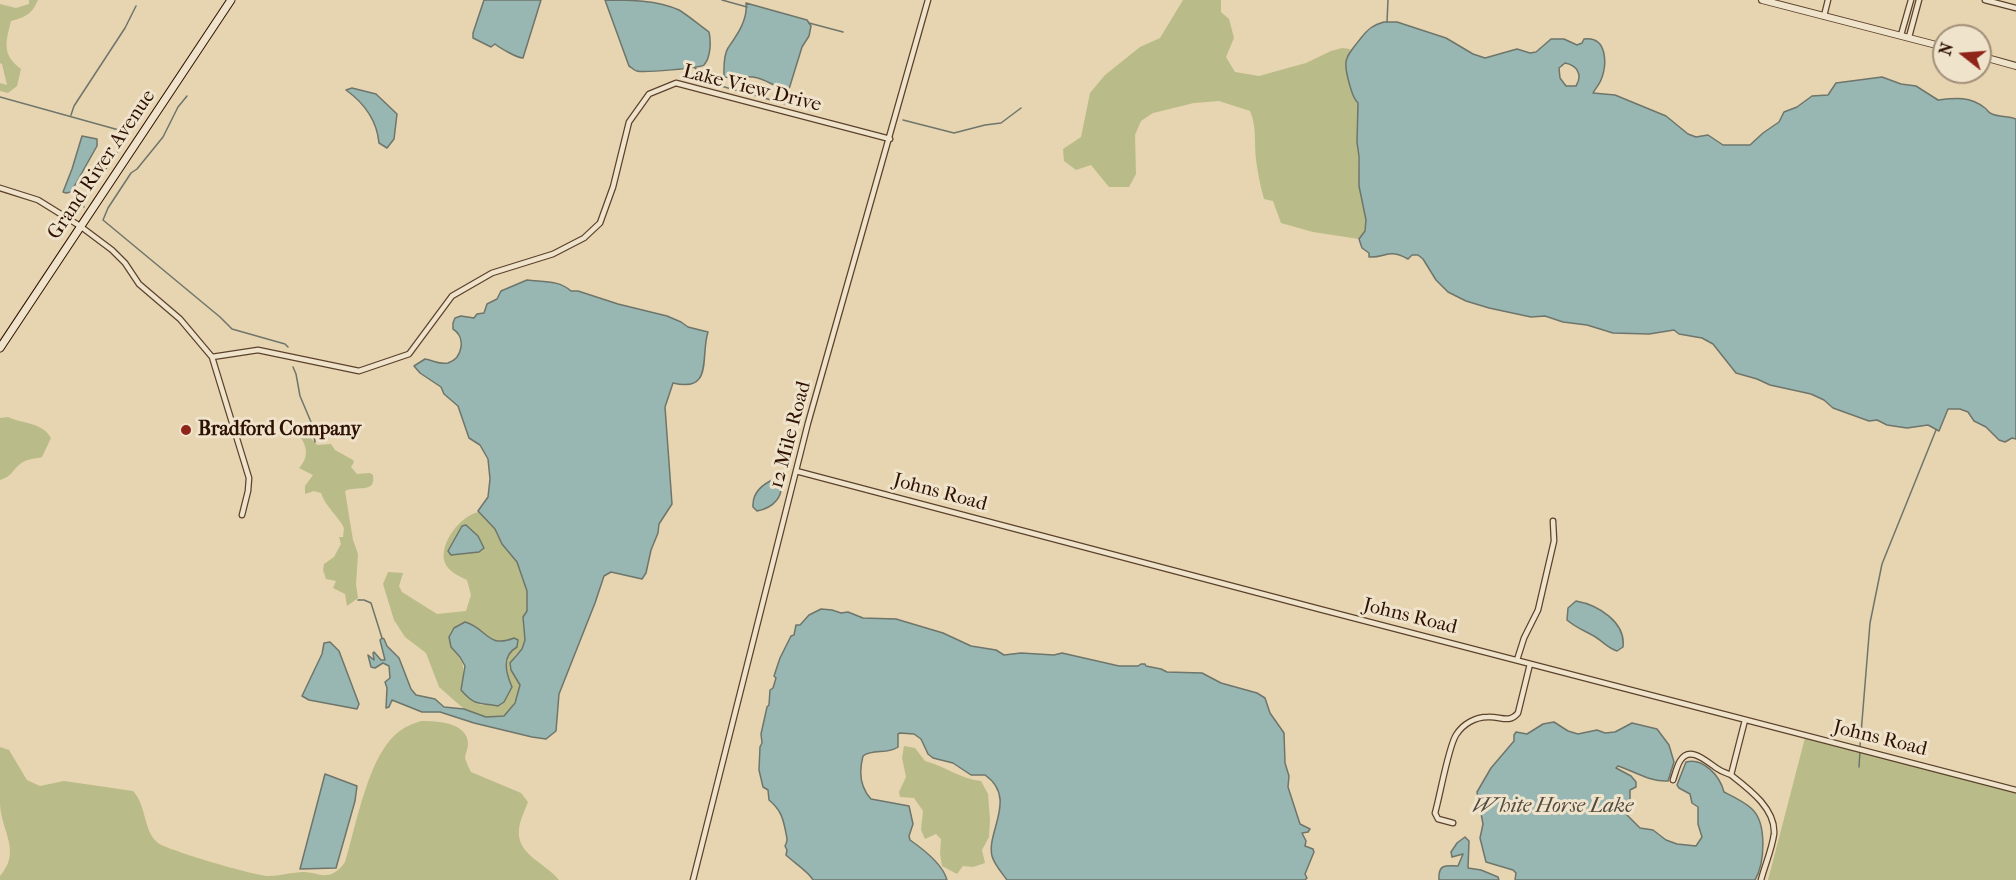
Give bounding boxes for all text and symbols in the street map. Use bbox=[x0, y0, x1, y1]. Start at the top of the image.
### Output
north arrow bbox=[1932, 24, 1992, 84]
text: N bbox=[1935, 41, 1957, 58]
street label: Lake View Drive bbox=[680, 60, 824, 118]
street label: Grand River Avenue bbox=[43, 86, 161, 244]
street label: 12 Mile Road bbox=[765, 379, 817, 491]
place label: Bradford Company bbox=[198, 418, 361, 442]
marker: Bradford Company bbox=[179, 423, 193, 437]
street label: Johns Road bbox=[890, 469, 990, 517]
street label: Johns Road bbox=[1360, 594, 1460, 640]
street label: Johns Road bbox=[1830, 716, 1930, 762]
water label: White Horse Lake bbox=[1473, 794, 1633, 820]

